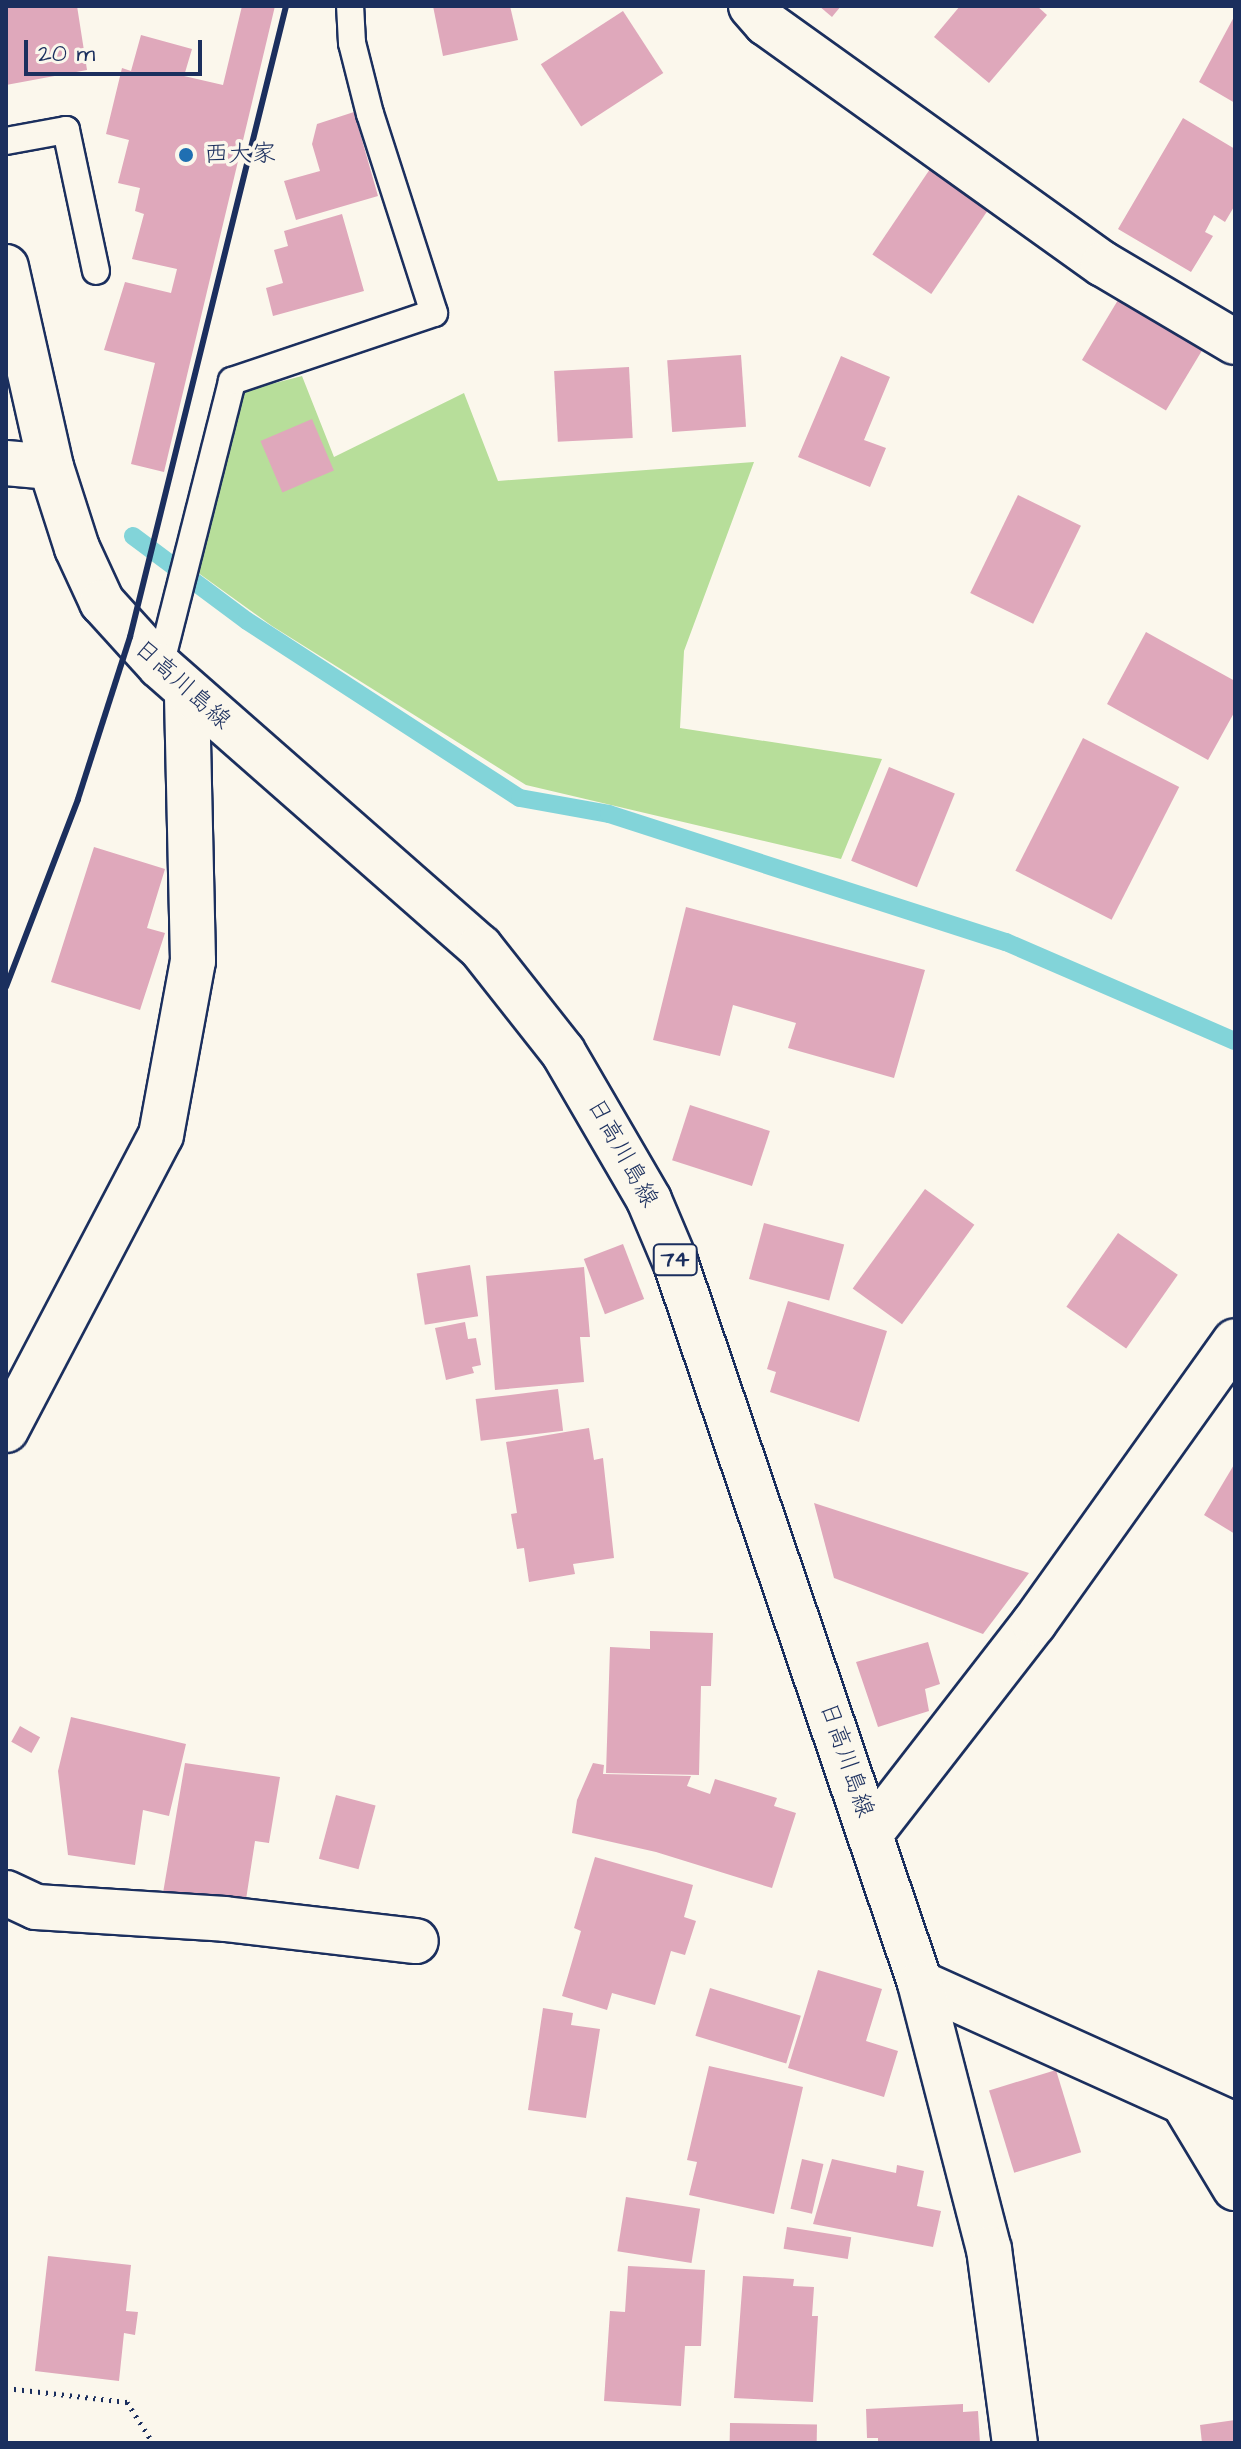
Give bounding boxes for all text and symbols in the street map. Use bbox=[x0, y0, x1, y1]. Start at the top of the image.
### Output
scale bar bbox=[28, 24, 206, 74]
text: 20 m bbox=[38, 37, 95, 71]
place label: 西大家 bbox=[204, 141, 276, 169]
marker: 西大家 bbox=[175, 144, 197, 166]
street label: 日高川島線 bbox=[128, 634, 236, 736]
street label: 日高川島線 bbox=[580, 1094, 664, 1212]
road number: 74 bbox=[651, 1242, 699, 1278]
street label: 日高川島線 bbox=[813, 1699, 879, 1821]

